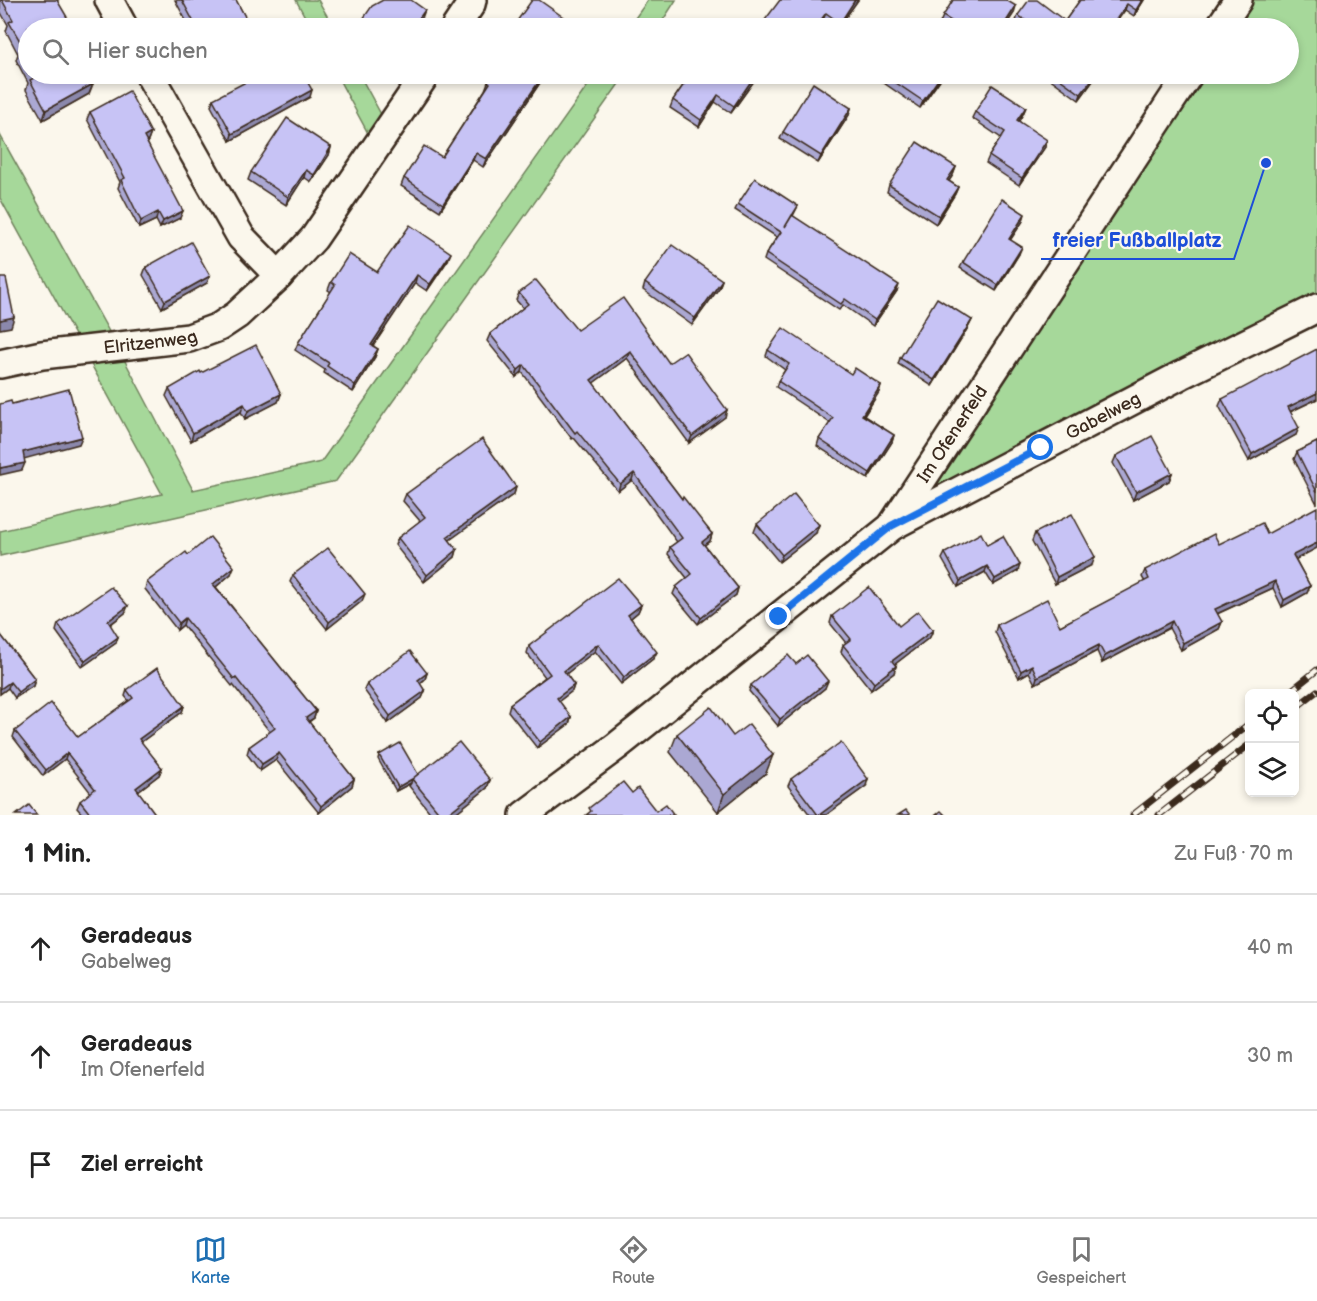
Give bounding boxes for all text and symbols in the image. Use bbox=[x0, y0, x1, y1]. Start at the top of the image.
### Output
search box bbox=[18, 18, 1299, 84]
icon: search bbox=[39, 35, 72, 68]
text: Hier suchen bbox=[87, 38, 208, 65]
callout: freier Fußballplatz bbox=[1041, 221, 1234, 259]
text: freier Fußballplatz bbox=[1052, 229, 1222, 253]
street label: Elritzenweg bbox=[102, 325, 200, 358]
street label: Im Ofenerfeld bbox=[913, 381, 992, 486]
street label: Gabelweg bbox=[1062, 387, 1144, 444]
route start bbox=[1027, 434, 1053, 460]
route end bbox=[765, 603, 791, 629]
map controls bbox=[1245, 689, 1299, 797]
button: locate bbox=[1245, 689, 1299, 743]
button: layers bbox=[1245, 743, 1299, 797]
text: 1 Min. bbox=[24, 839, 91, 870]
text: Zu Fuß · 70 m bbox=[1175, 842, 1293, 866]
text: Geradeaus bbox=[81, 923, 192, 950]
icon: ahead bbox=[24, 932, 57, 965]
text: 40 m bbox=[1247, 936, 1293, 960]
text: Gabelweg bbox=[81, 950, 172, 974]
text: Geradeaus bbox=[81, 1031, 192, 1058]
icon: ahead bbox=[24, 1040, 57, 1073]
text: 30 m bbox=[1247, 1044, 1293, 1068]
text: Im Ofenerfeld bbox=[81, 1058, 205, 1082]
icon: arrive bbox=[24, 1148, 57, 1181]
text: Ziel erreicht bbox=[81, 1151, 203, 1178]
tab: Karte bbox=[191, 1233, 230, 1288]
tab: Route bbox=[612, 1233, 655, 1288]
tab: Gespeichert bbox=[1036, 1233, 1126, 1288]

